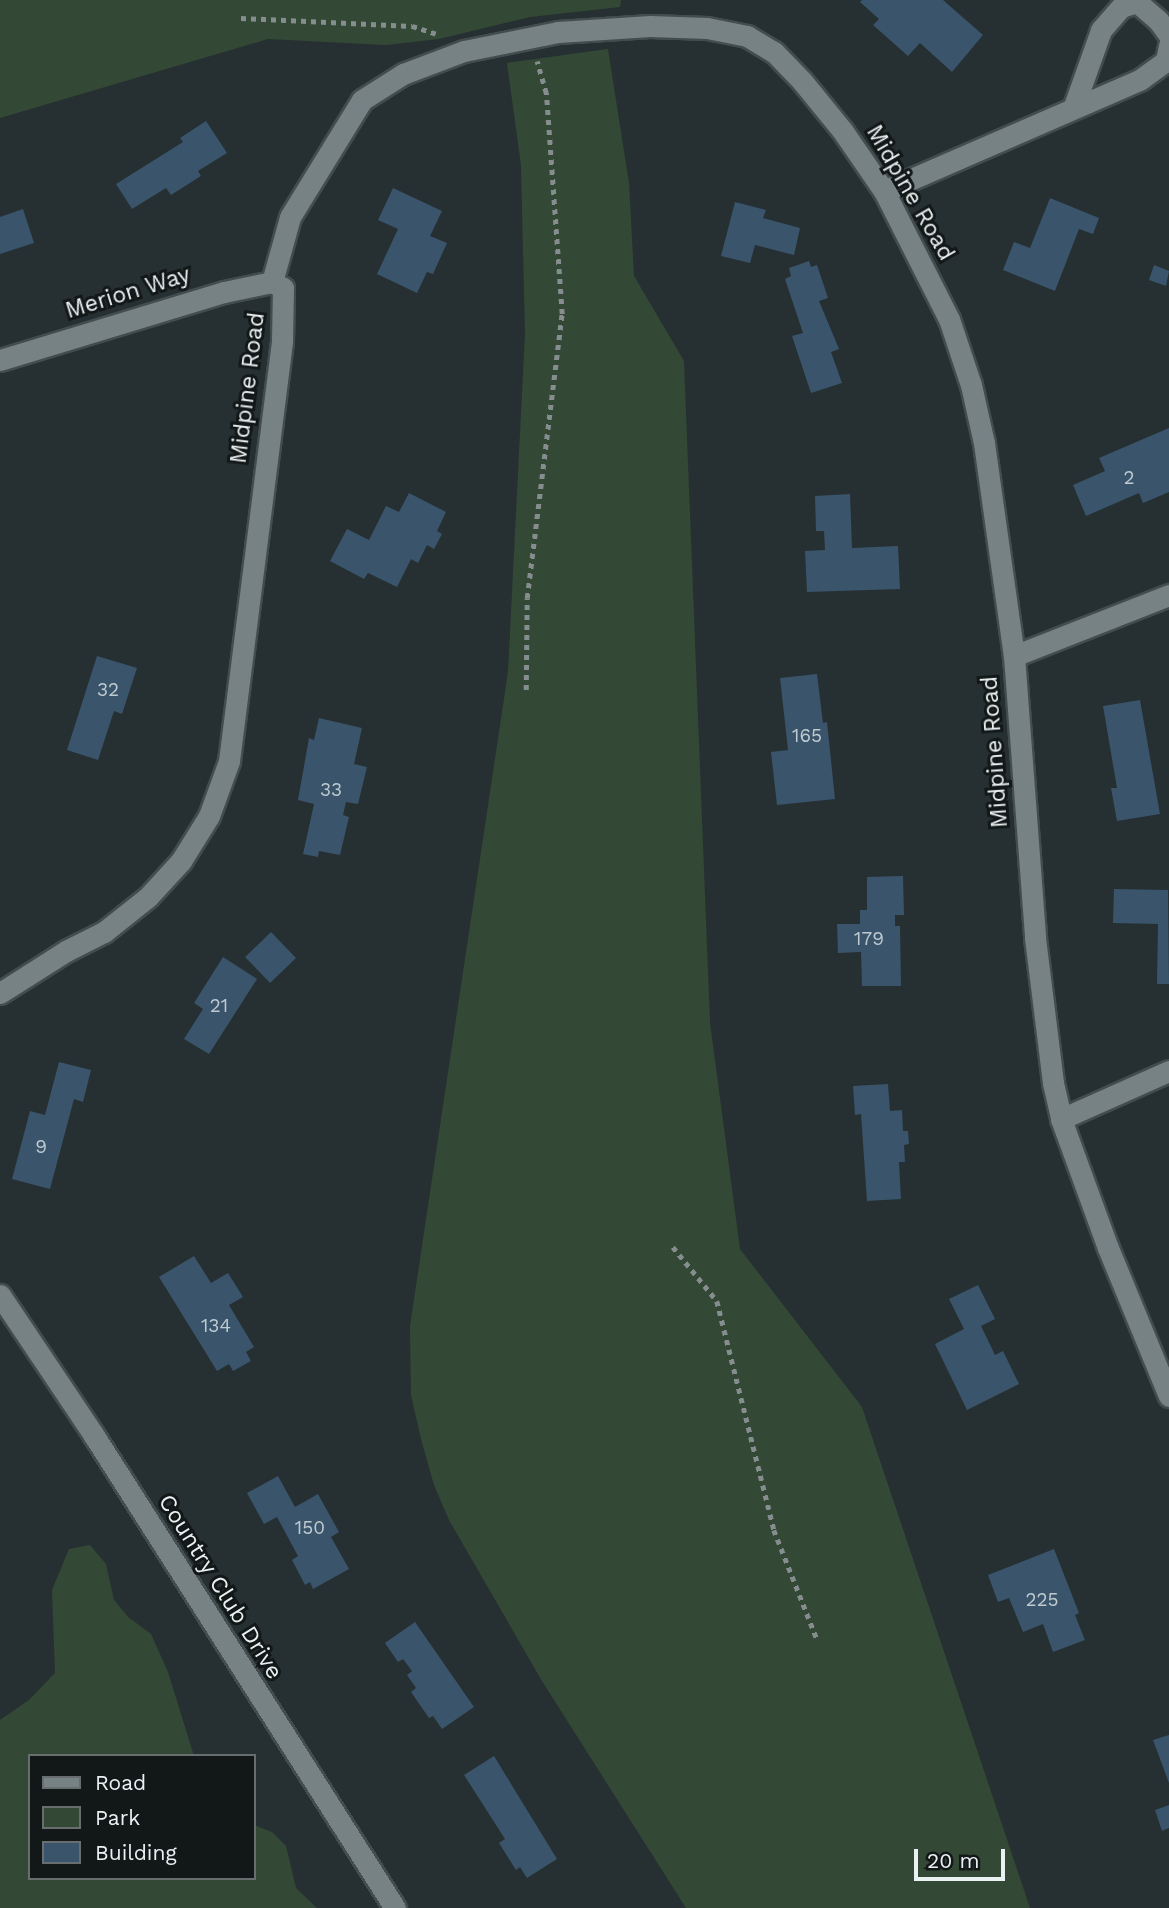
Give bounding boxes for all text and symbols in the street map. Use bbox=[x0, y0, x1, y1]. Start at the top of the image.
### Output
street label: Midpine Road bbox=[860, 120, 960, 266]
street label: Merion Way bbox=[62, 261, 194, 325]
street label: Midpine Road bbox=[225, 311, 271, 465]
house number: 2 bbox=[1123, 467, 1135, 489]
street label: Midpine Road bbox=[976, 675, 1014, 829]
house number: 32 bbox=[97, 679, 119, 701]
house number: 165 bbox=[792, 725, 822, 747]
house number: 33 bbox=[320, 779, 342, 801]
house number: 179 bbox=[854, 928, 884, 950]
house number: 21 bbox=[210, 995, 228, 1017]
house number: 9 bbox=[35, 1136, 47, 1158]
house number: 134 bbox=[201, 1315, 231, 1337]
street label: Country Club Drive bbox=[152, 1489, 288, 1685]
house number: 150 bbox=[295, 1517, 325, 1539]
house number: 225 bbox=[1025, 1589, 1059, 1611]
legend bbox=[28, 1754, 256, 1880]
text: Road bbox=[95, 1770, 146, 1795]
text: Park bbox=[95, 1805, 140, 1830]
scale bar bbox=[917, 1834, 1008, 1878]
text: Building bbox=[95, 1840, 177, 1865]
text: 20 m bbox=[927, 1848, 979, 1873]

